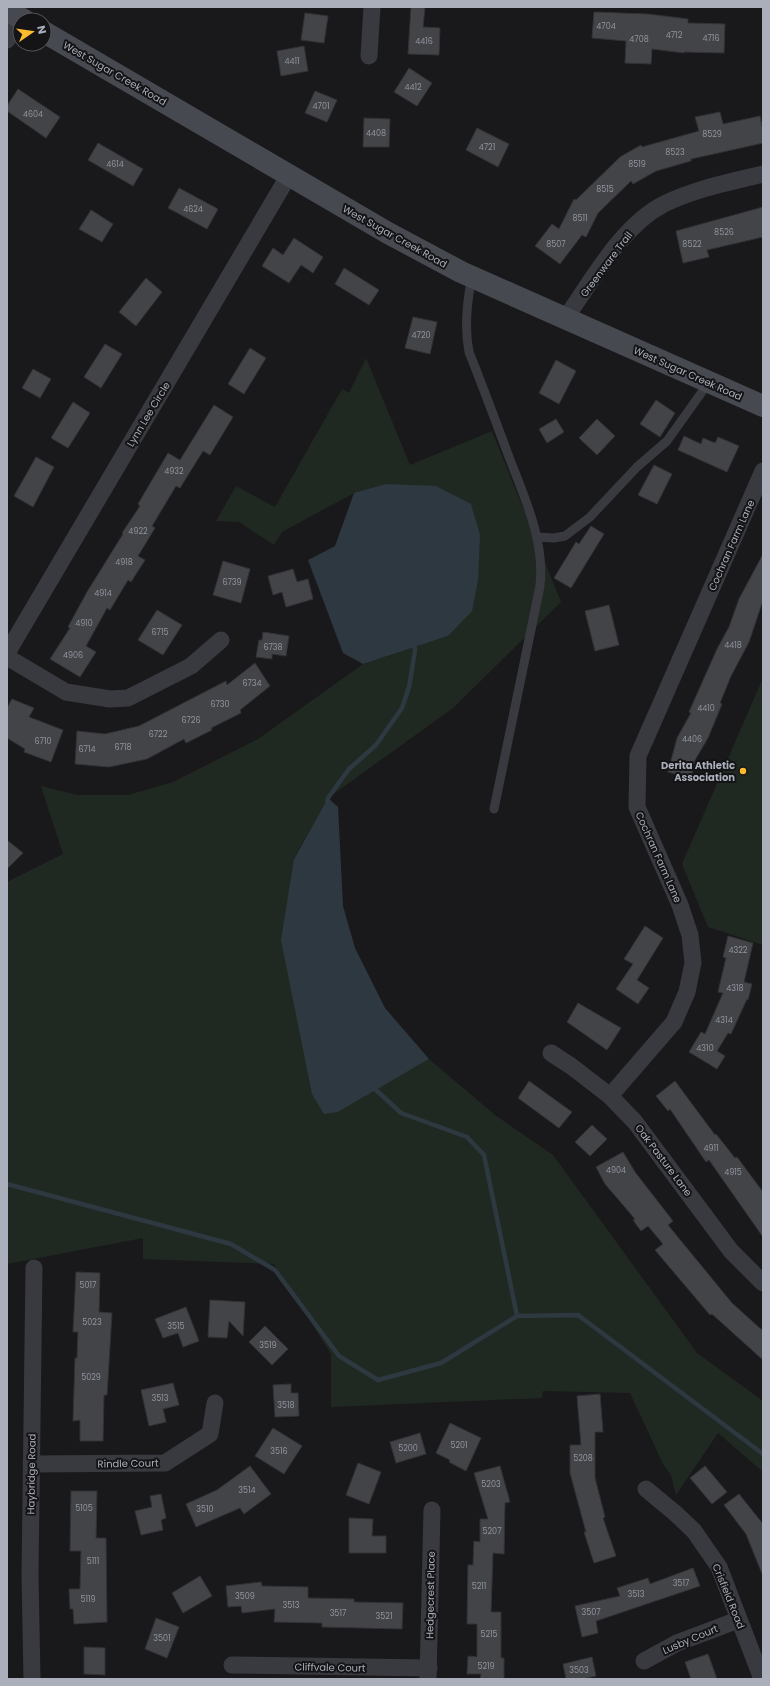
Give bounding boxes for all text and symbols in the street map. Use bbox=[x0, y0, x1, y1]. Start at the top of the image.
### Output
north arrow bbox=[12, 12, 52, 52]
house number: 4704 bbox=[596, 21, 616, 32]
text: N bbox=[33, 24, 50, 36]
house number: 4712 bbox=[666, 30, 683, 41]
house number: 4716 bbox=[702, 33, 720, 44]
house number: 4708 bbox=[629, 34, 649, 45]
house number: 4416 bbox=[415, 36, 433, 47]
street label: West Sugar Creek Road bbox=[60, 38, 169, 109]
house number: 4411 bbox=[284, 56, 300, 67]
house number: 4412 bbox=[404, 82, 422, 93]
house number: 4701 bbox=[313, 101, 329, 112]
house number: 4604 bbox=[23, 109, 43, 120]
house number: 4408 bbox=[366, 128, 386, 139]
house number: 8529 bbox=[702, 129, 722, 140]
house number: 4721 bbox=[479, 142, 495, 153]
house number: 8523 bbox=[665, 147, 685, 158]
house number: 4614 bbox=[106, 159, 124, 170]
house number: 8519 bbox=[628, 159, 646, 170]
house number: 8515 bbox=[596, 184, 614, 195]
street label: West Sugar Creek Road bbox=[340, 201, 450, 271]
house number: 4624 bbox=[183, 204, 203, 215]
house number: 8511 bbox=[572, 213, 588, 224]
house number: 8526 bbox=[714, 227, 734, 238]
street label: Greenware Trail bbox=[577, 228, 636, 300]
house number: 8507 bbox=[546, 239, 566, 250]
house number: 8522 bbox=[682, 239, 702, 250]
house number: 4720 bbox=[411, 330, 431, 341]
street label: West Sugar Creek Road bbox=[631, 343, 744, 404]
street label: Lynn Lee Circle bbox=[123, 379, 174, 450]
house number: 4932 bbox=[164, 466, 184, 477]
street label: Cochran Farm Lane bbox=[705, 497, 758, 593]
house number: 4922 bbox=[128, 526, 148, 537]
house number: 4918 bbox=[115, 557, 133, 568]
house number: 6739 bbox=[222, 577, 242, 588]
house number: 4914 bbox=[94, 588, 112, 599]
house number: 4910 bbox=[75, 618, 93, 629]
house number: 6715 bbox=[151, 627, 169, 638]
house number: 4418 bbox=[724, 640, 742, 651]
house number: 6738 bbox=[263, 642, 283, 653]
house number: 4906 bbox=[63, 650, 83, 661]
house number: 6734 bbox=[242, 678, 262, 689]
house number: 6730 bbox=[210, 699, 230, 710]
house number: 4410 bbox=[697, 703, 715, 714]
house number: 6726 bbox=[181, 715, 201, 726]
house number: 6722 bbox=[149, 729, 168, 740]
house number: 4406 bbox=[682, 734, 702, 745]
house number: 6710 bbox=[34, 736, 52, 747]
house number: 6718 bbox=[114, 742, 132, 753]
house number: 6714 bbox=[78, 744, 96, 755]
place label: Derita Athletic Association bbox=[661, 758, 735, 785]
marker: Derita Athletic Association bbox=[738, 766, 748, 776]
street label: Cochran Farm Lane bbox=[632, 809, 685, 905]
house number: 4322 bbox=[729, 945, 748, 956]
house number: 4318 bbox=[726, 983, 744, 994]
house number: 4314 bbox=[715, 1015, 733, 1026]
house number: 4310 bbox=[696, 1043, 714, 1054]
street label: Oak Pasture Lane bbox=[632, 1121, 696, 1199]
house number: 4911 bbox=[703, 1143, 719, 1154]
house number: 4904 bbox=[606, 1165, 626, 1176]
house number: 4915 bbox=[724, 1167, 742, 1178]
house number: 5017 bbox=[80, 1280, 97, 1291]
house number: 5023 bbox=[82, 1317, 102, 1328]
house number: 3515 bbox=[167, 1321, 185, 1332]
house number: 3519 bbox=[259, 1340, 277, 1351]
house number: 5029 bbox=[81, 1372, 101, 1383]
house number: 3513 bbox=[151, 1393, 169, 1404]
house number: 3518 bbox=[277, 1400, 295, 1411]
street label: Haybridge Road bbox=[23, 1434, 40, 1514]
house number: 5201 bbox=[450, 1440, 468, 1451]
house number: 5200 bbox=[398, 1443, 418, 1454]
house number: 3516 bbox=[270, 1446, 288, 1457]
house number: 5208 bbox=[573, 1453, 593, 1464]
street label: Rindle Court bbox=[97, 1455, 159, 1472]
house number: 5203 bbox=[481, 1479, 501, 1490]
house number: 3514 bbox=[238, 1485, 256, 1496]
house number: 5105 bbox=[75, 1503, 93, 1514]
house number: 3510 bbox=[196, 1504, 214, 1515]
house number: 5207 bbox=[482, 1526, 502, 1537]
street label: Hedgecrest Place bbox=[422, 1551, 439, 1639]
house number: 5111 bbox=[87, 1556, 99, 1567]
street label: Crisfield Road bbox=[709, 1561, 748, 1631]
house number: 3517 bbox=[673, 1578, 690, 1589]
house number: 5211 bbox=[472, 1581, 486, 1592]
house number: 3513 bbox=[627, 1589, 645, 1600]
house number: 3509 bbox=[235, 1591, 255, 1602]
house number: 5119 bbox=[80, 1594, 96, 1605]
house number: 3513 bbox=[282, 1600, 300, 1611]
house number: 3507 bbox=[581, 1607, 601, 1618]
house number: 3517 bbox=[330, 1608, 347, 1619]
house number: 3521 bbox=[376, 1611, 392, 1622]
street label: Lusby Court bbox=[660, 1621, 721, 1658]
house number: 5215 bbox=[480, 1629, 498, 1640]
house number: 3501 bbox=[153, 1633, 171, 1644]
street label: Cliffvale Court bbox=[294, 1659, 366, 1676]
house number: 5219 bbox=[477, 1661, 495, 1672]
house number: 3503 bbox=[569, 1665, 589, 1676]

